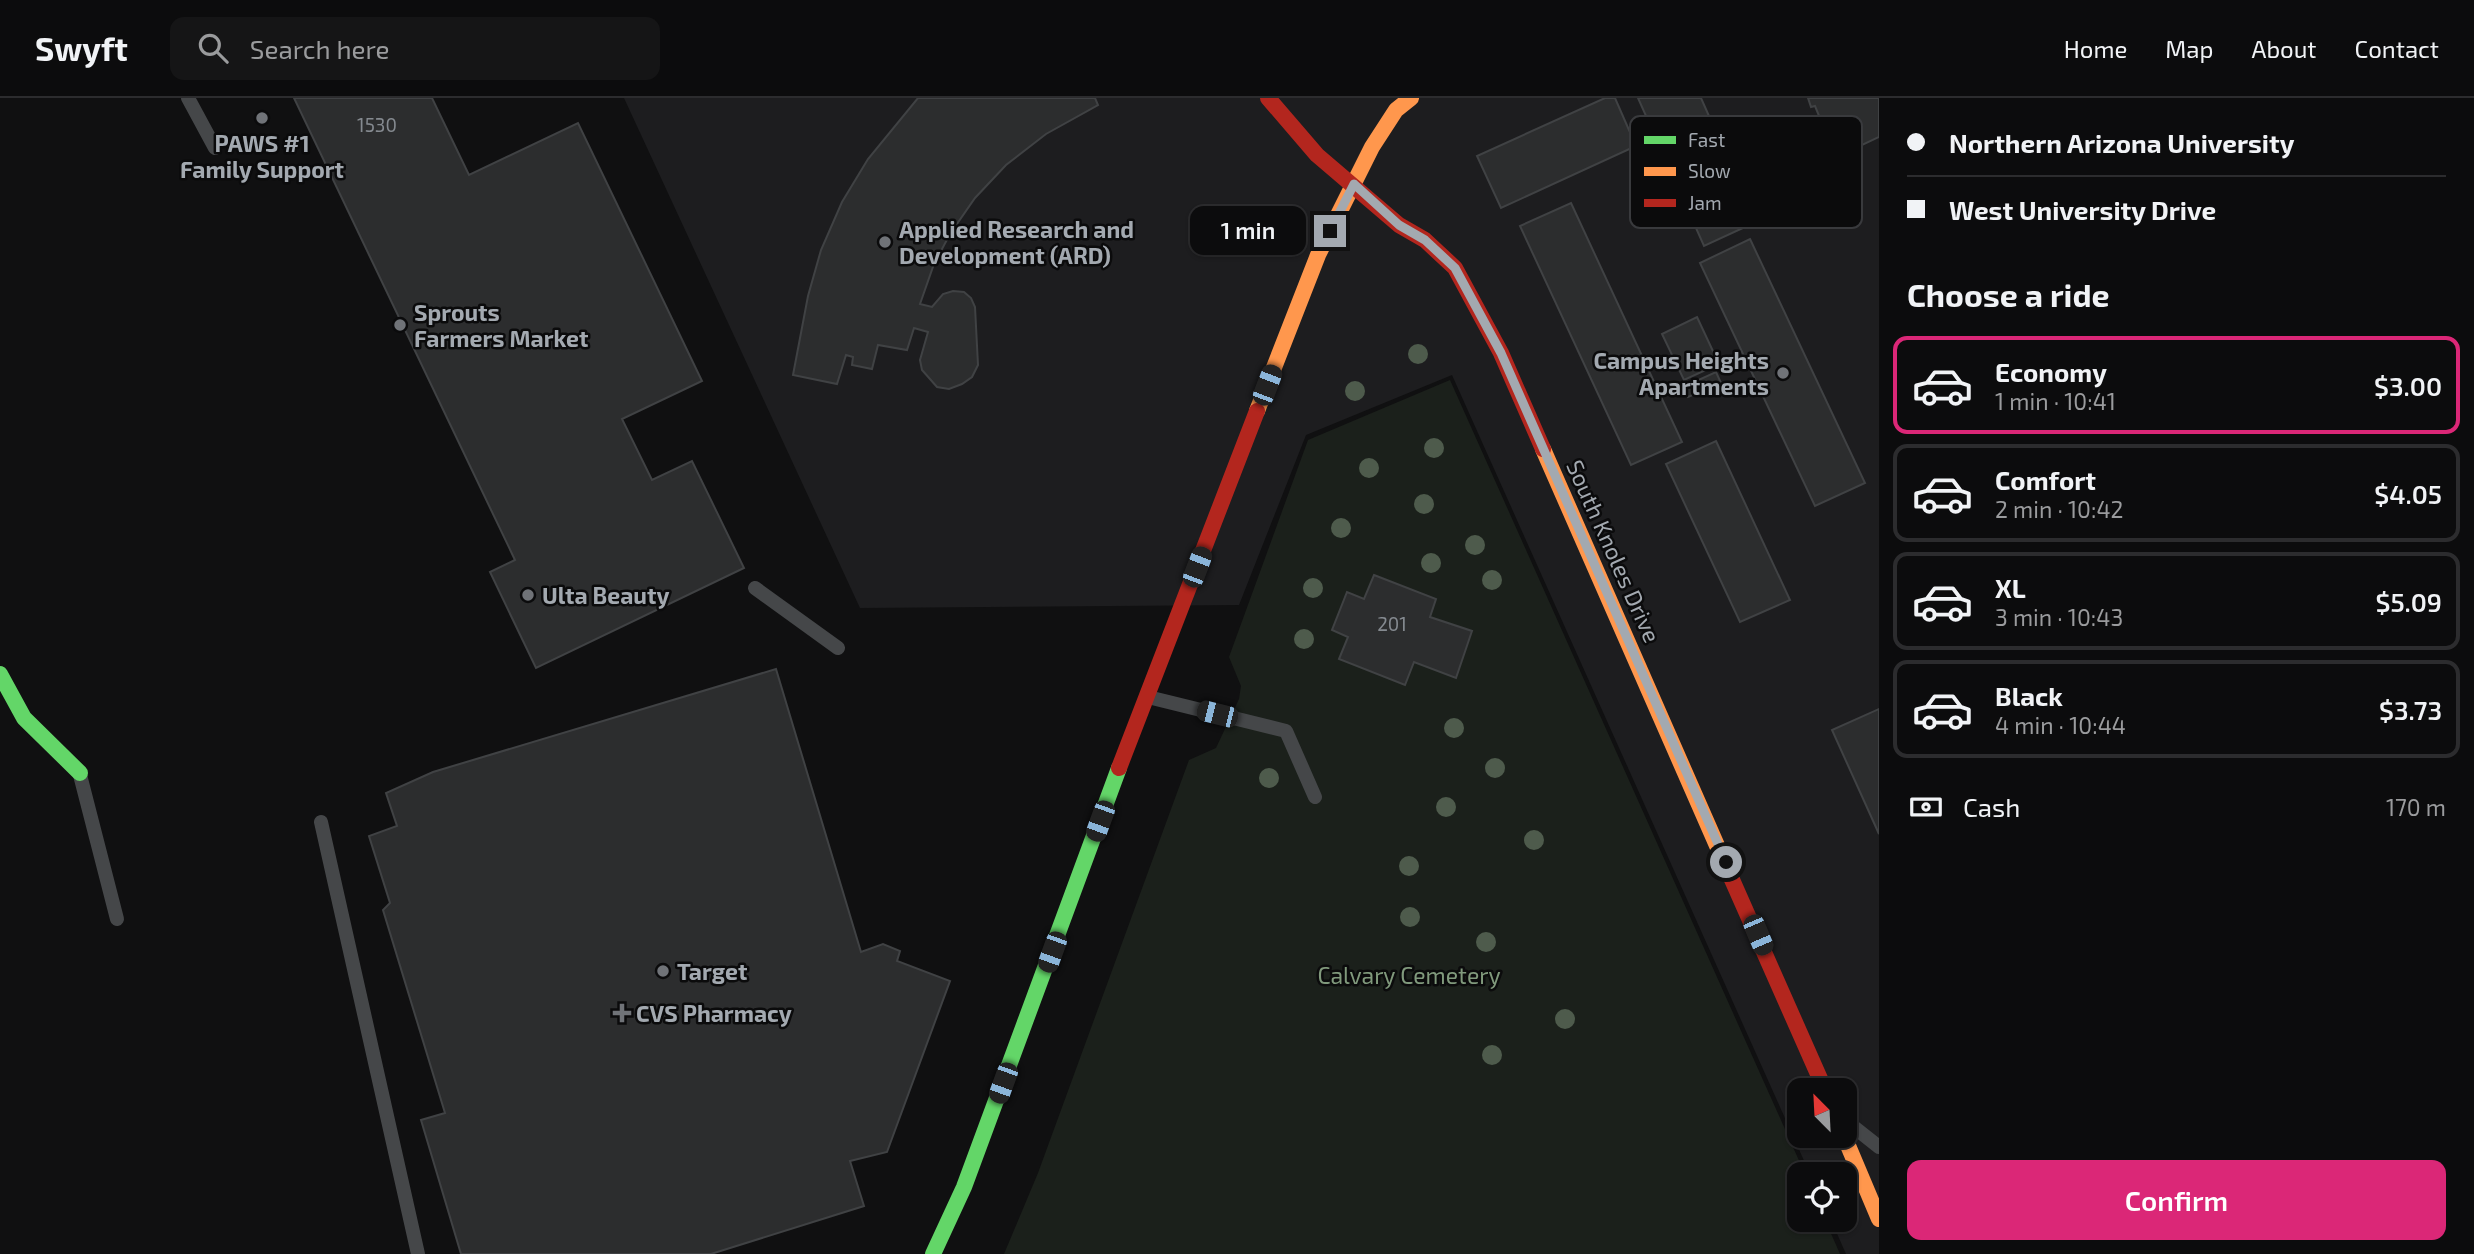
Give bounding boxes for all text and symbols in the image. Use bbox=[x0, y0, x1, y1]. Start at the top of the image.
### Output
search box bbox=[170, 17, 660, 80]
text: Swyft bbox=[35, 28, 128, 68]
icon: search bbox=[194, 29, 232, 67]
text: Search here bbox=[250, 33, 390, 64]
text: Home bbox=[2064, 34, 2127, 63]
text: Map bbox=[2165, 34, 2213, 63]
text: About bbox=[2251, 34, 2317, 63]
text: Contact bbox=[2355, 34, 2439, 63]
marker: PAWS #1 Family Support bbox=[254, 110, 270, 126]
house number: 1530 bbox=[357, 113, 397, 136]
legend bbox=[1630, 116, 1862, 228]
text: Northern Arizona University bbox=[1949, 127, 2294, 158]
text: Fast bbox=[1688, 128, 1725, 151]
place label: PAWS #1 Family Support bbox=[180, 129, 344, 183]
text: Slow bbox=[1688, 159, 1731, 182]
text: Jam bbox=[1688, 191, 1722, 214]
text: West University Drive bbox=[1949, 194, 2216, 225]
callout: 1 min bbox=[1190, 206, 1306, 256]
place label: Applied Research and Development (ARD) bbox=[899, 215, 1134, 269]
route end bbox=[1314, 215, 1346, 247]
text: 1 min bbox=[1221, 216, 1275, 244]
marker: Applied Research and Development (ARD) bbox=[877, 234, 893, 250]
text: Choose a ride bbox=[1907, 275, 2110, 313]
place label: Sprouts Farmers Market bbox=[414, 298, 588, 352]
marker: Sprouts Farmers Market bbox=[392, 317, 408, 333]
place label: Campus Heights Apartments bbox=[1593, 346, 1769, 400]
icon: car bbox=[1911, 354, 1974, 417]
text: Economy bbox=[1995, 356, 2107, 387]
car bbox=[1250, 362, 1285, 408]
marker: Campus Heights Apartments bbox=[1775, 365, 1791, 381]
text: $3.00 bbox=[2374, 370, 2442, 401]
text: 1 min · 10:41 bbox=[1995, 387, 2116, 415]
street label: South Knoles Drive bbox=[1561, 455, 1667, 647]
icon: car bbox=[1911, 462, 1974, 525]
text: Comfort bbox=[1995, 464, 2096, 495]
text: $4.05 bbox=[2374, 478, 2442, 509]
text: 2 min · 10:42 bbox=[1995, 495, 2123, 523]
car bbox=[1180, 544, 1215, 590]
icon: car bbox=[1911, 570, 1974, 633]
text: XL bbox=[1995, 572, 2026, 603]
place label: Ulta Beauty bbox=[542, 581, 669, 609]
text: $5.09 bbox=[2376, 586, 2442, 617]
marker: Ulta Beauty bbox=[520, 587, 536, 603]
text: 3 min · 10:43 bbox=[1995, 603, 2123, 631]
house number: 201 bbox=[1377, 612, 1407, 635]
icon: car bbox=[1911, 678, 1974, 741]
text: Black bbox=[1995, 680, 2063, 711]
text: $3.73 bbox=[2379, 694, 2442, 725]
car bbox=[1195, 699, 1240, 729]
text: 4 min · 10:44 bbox=[1995, 711, 2126, 739]
icon: cash bbox=[1907, 788, 1945, 826]
text: Cash bbox=[1963, 791, 2020, 822]
text: 170 m bbox=[2386, 793, 2446, 821]
car bbox=[1083, 798, 1118, 844]
route start bbox=[1710, 846, 1742, 878]
car bbox=[1741, 912, 1776, 958]
car bbox=[1035, 929, 1070, 975]
place label: Target bbox=[677, 957, 747, 985]
park label: Calvary Cemetery bbox=[1317, 961, 1501, 989]
marker: Target bbox=[655, 963, 671, 979]
place label: CVS Pharmacy bbox=[636, 999, 792, 1027]
marker: CVS Pharmacy bbox=[614, 1005, 630, 1021]
car bbox=[986, 1060, 1021, 1106]
north arrow bbox=[1787, 1078, 1857, 1148]
map controls bbox=[1787, 1078, 1857, 1232]
button: Confirm bbox=[1907, 1160, 2446, 1240]
button: locate bbox=[1787, 1162, 1857, 1232]

